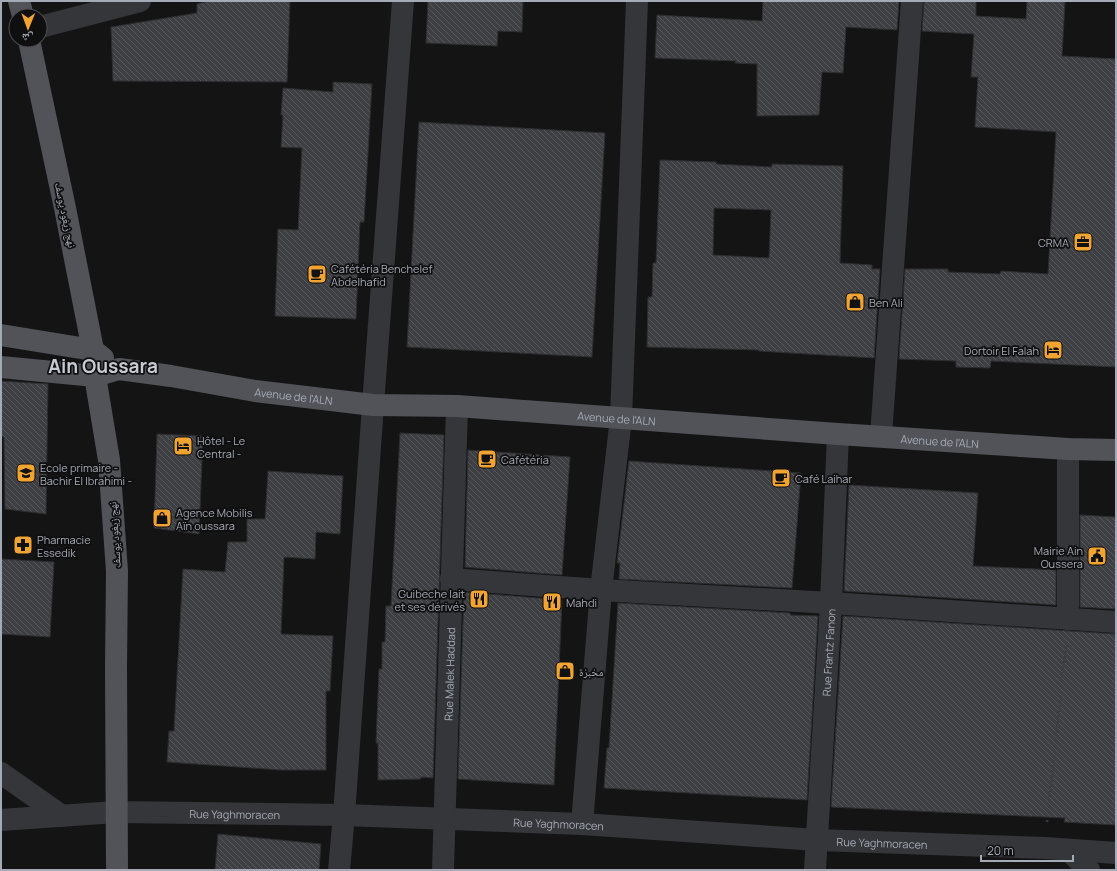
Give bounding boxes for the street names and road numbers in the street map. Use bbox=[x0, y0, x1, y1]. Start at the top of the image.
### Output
street label: نهج زيغود يوسف bbox=[52, 181, 80, 249]
street label: Avenue de l'ALN bbox=[254, 383, 333, 408]
street label: Avenue de l'ALN bbox=[577, 407, 656, 428]
street label: Avenue de l'ALN bbox=[900, 431, 979, 451]
street label: نهج زيغود يوسف bbox=[104, 501, 124, 569]
street label: Rue Frantz Fanon bbox=[818, 608, 838, 697]
street label: Rue Malek Haddad bbox=[440, 627, 458, 721]
street label: Rue Yaghmoracen bbox=[189, 805, 280, 822]
street label: Rue Yaghmoracen bbox=[513, 814, 604, 833]
street label: Rue Yaghmoracen bbox=[836, 833, 928, 851]

